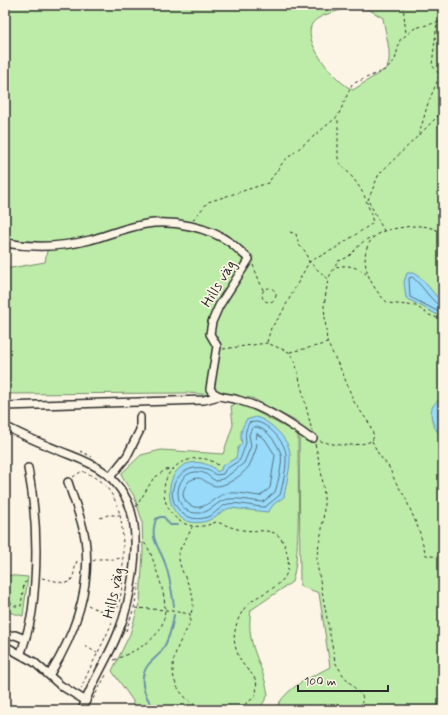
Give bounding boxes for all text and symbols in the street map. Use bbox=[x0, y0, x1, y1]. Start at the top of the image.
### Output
street label: Hills väg bbox=[197, 257, 241, 311]
street label: Hills väg bbox=[99, 565, 129, 621]
scale bar bbox=[298, 667, 388, 693]
text: 100 m bbox=[304, 674, 336, 690]

